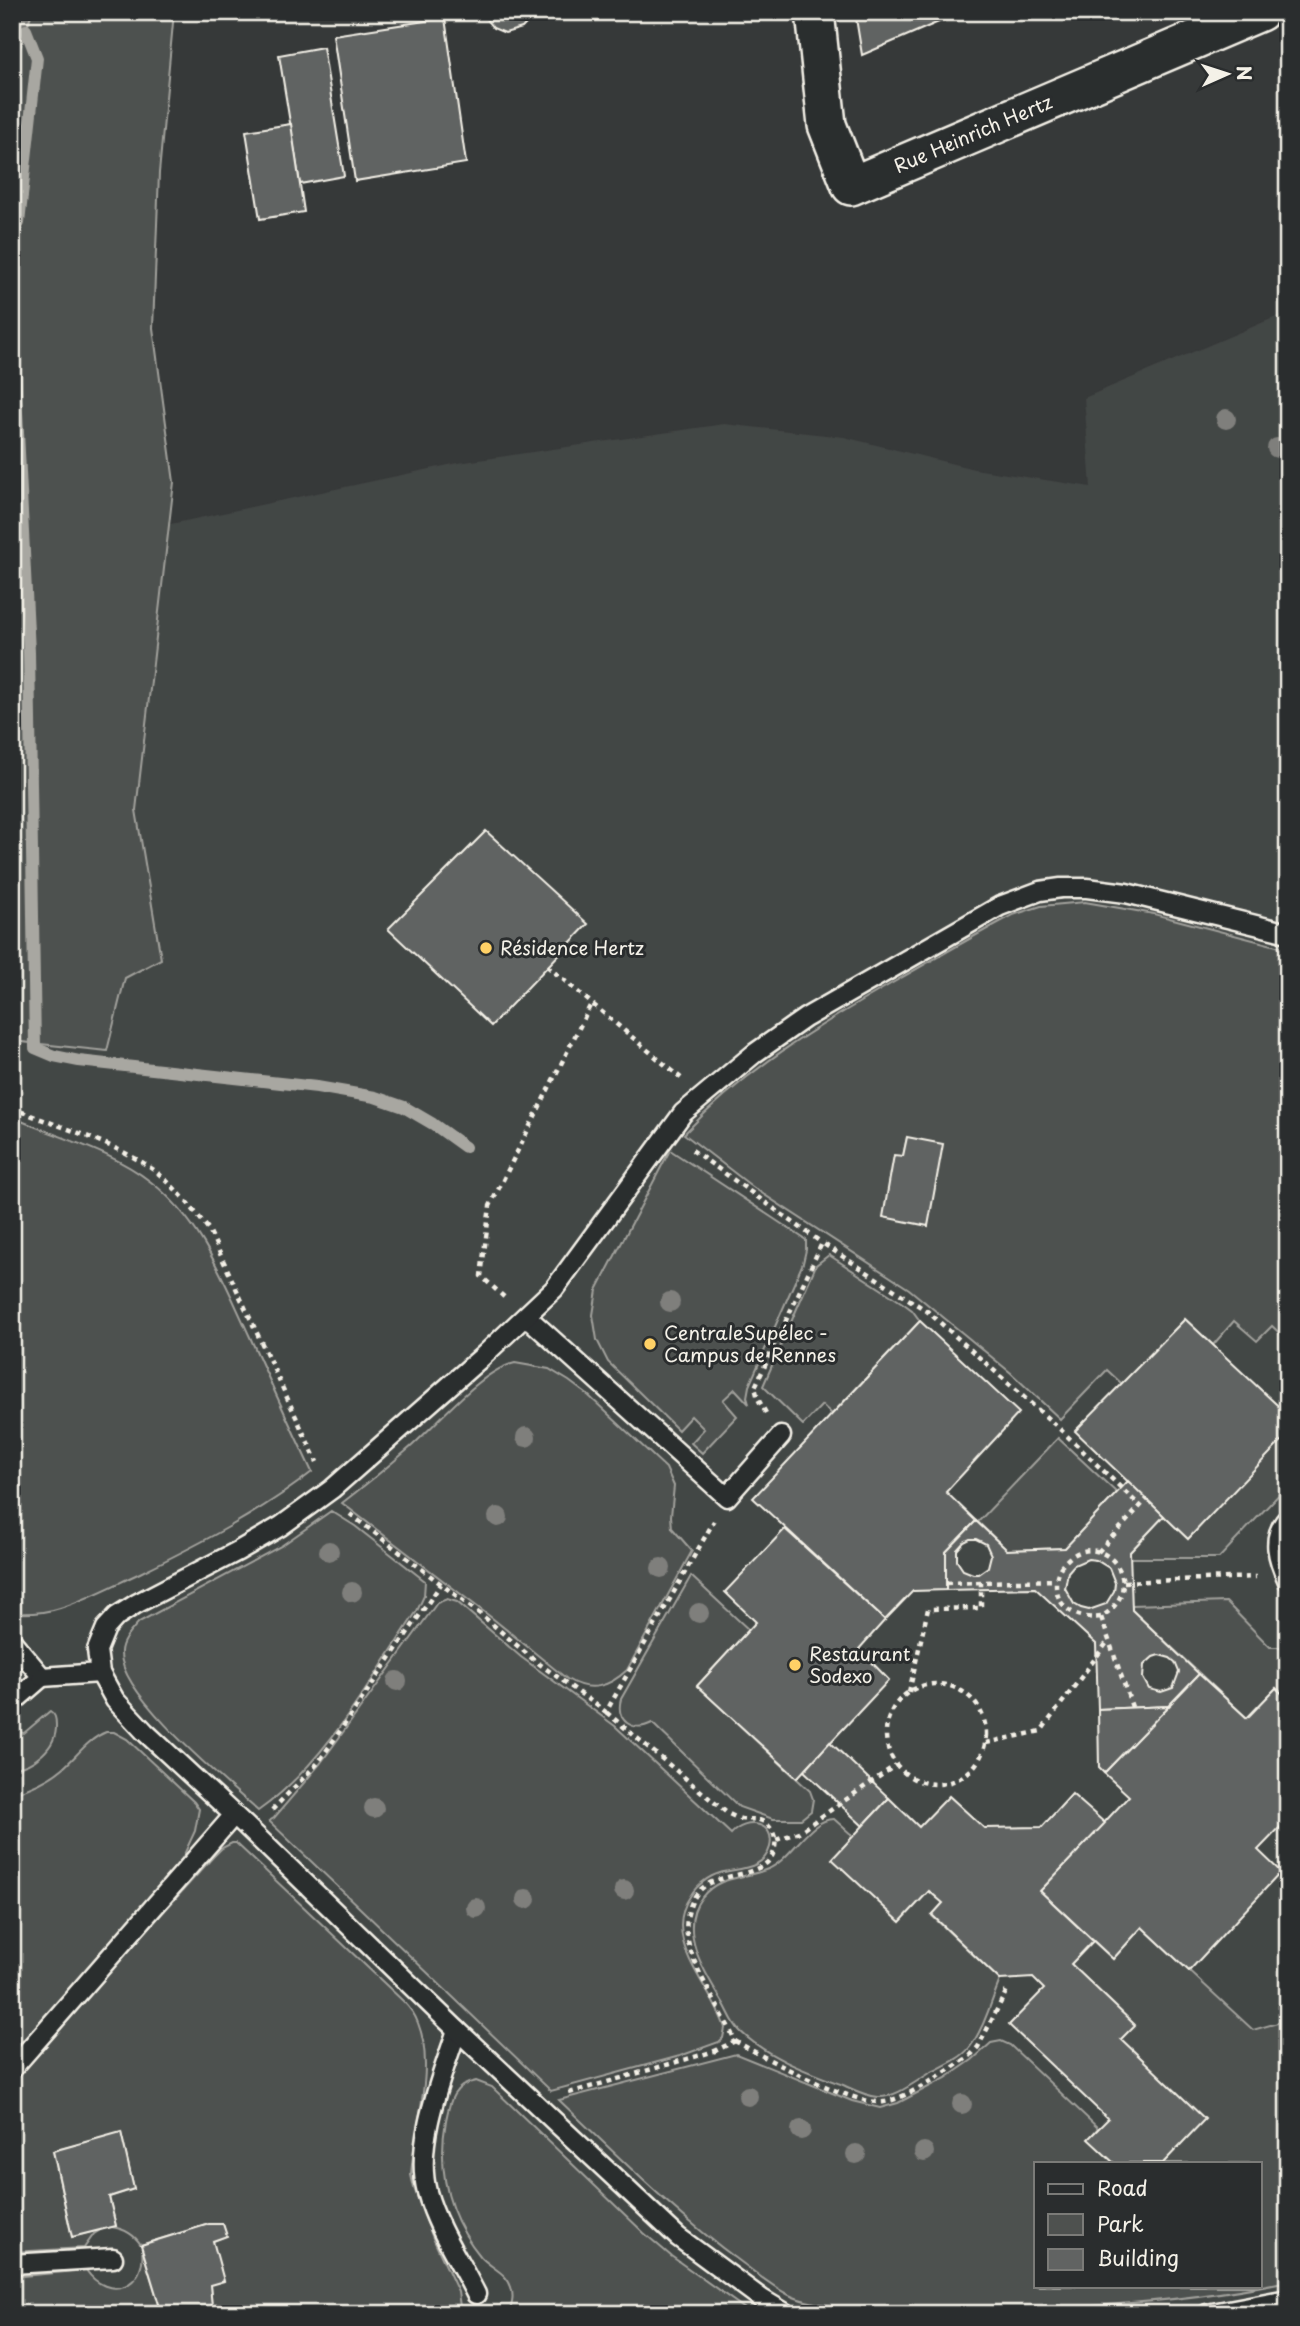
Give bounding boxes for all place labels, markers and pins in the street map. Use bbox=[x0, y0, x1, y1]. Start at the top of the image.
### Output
place label: Résidence Hertz bbox=[500, 933, 644, 961]
marker: Résidence Hertz bbox=[478, 940, 494, 956]
place label: CentraleSupélec - Campus de Rennes bbox=[664, 1318, 836, 1368]
marker: CentraleSupélec - Campus de Rennes bbox=[642, 1336, 658, 1352]
place label: Restaurant Sodexo bbox=[809, 1639, 911, 1689]
marker: Restaurant Sodexo bbox=[787, 1657, 803, 1673]

